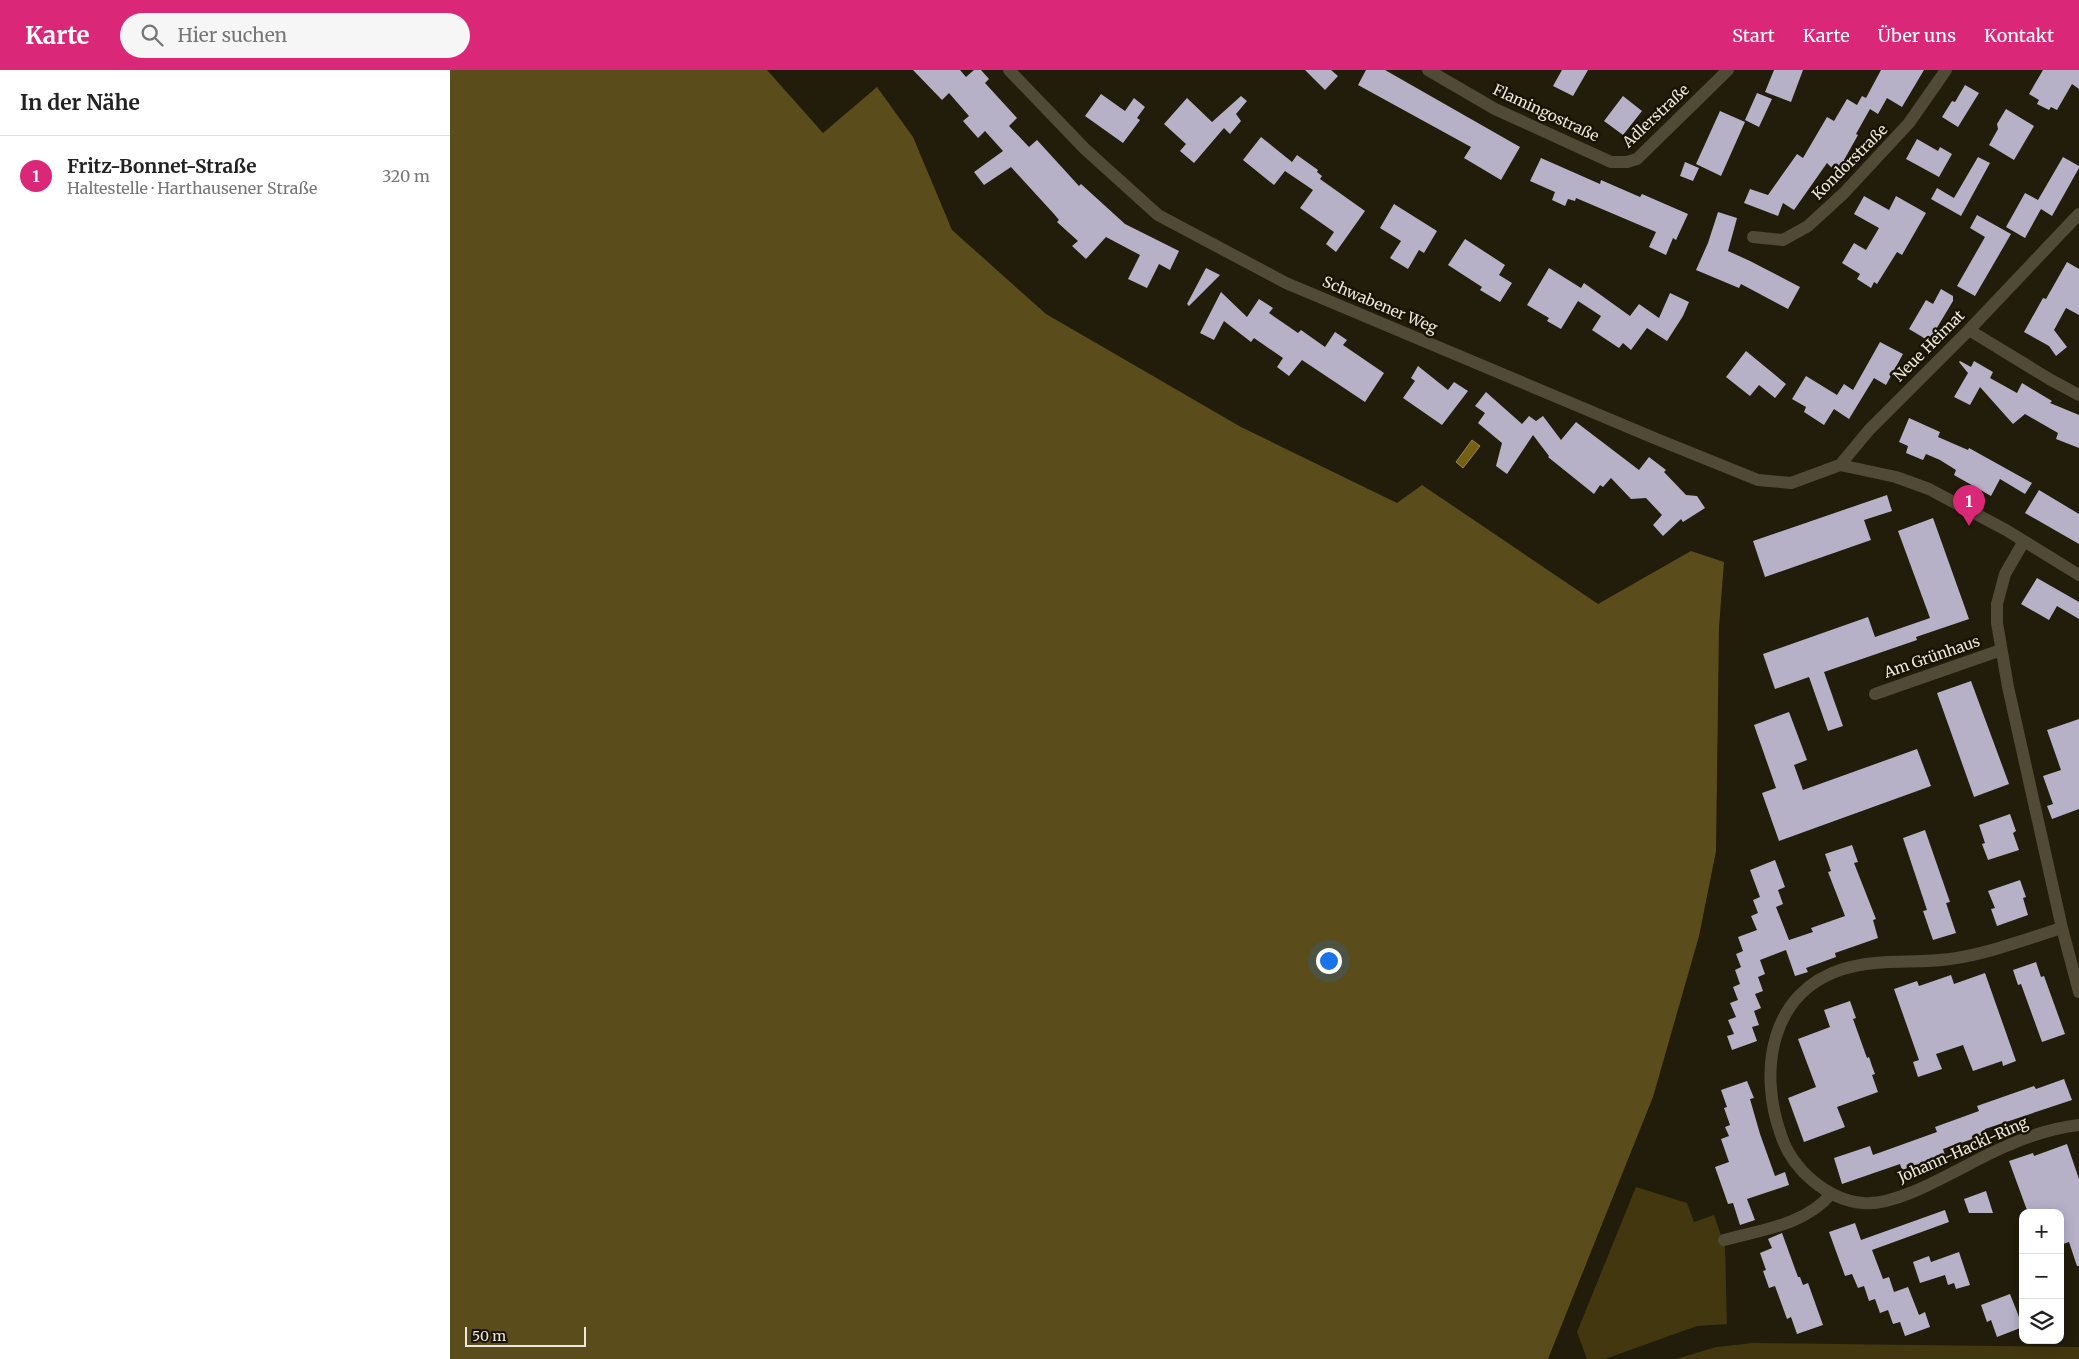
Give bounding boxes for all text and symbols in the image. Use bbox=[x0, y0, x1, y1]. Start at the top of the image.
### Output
search box bbox=[120, 13, 470, 58]
text: Karte bbox=[25, 20, 90, 51]
icon: search bbox=[138, 21, 166, 49]
text: Hier suchen bbox=[178, 23, 287, 47]
text: Start bbox=[1732, 24, 1775, 47]
text: Karte bbox=[1803, 24, 1850, 47]
text: Über uns bbox=[1878, 24, 1956, 47]
text: Kontakt bbox=[1984, 24, 2054, 47]
street label: Flamingostraße bbox=[1490, 80, 1602, 145]
street label: Adlerstraße bbox=[1618, 80, 1693, 152]
text: In der Nähe bbox=[20, 89, 140, 116]
street label: Kondorstraße bbox=[1808, 120, 1892, 203]
text: Fritz-Bonnet-Straße bbox=[67, 154, 256, 178]
text: 1 bbox=[32, 166, 40, 186]
text: 320 m bbox=[382, 166, 430, 186]
text: Haltestelle · Harthausener Straße bbox=[67, 178, 317, 198]
street label: Schwabener Weg bbox=[1320, 272, 1441, 337]
street label: Neue Heimat bbox=[1889, 306, 1968, 385]
pin: 1 bbox=[1953, 485, 1985, 526]
street label: Am Grünhaus bbox=[1880, 631, 1982, 682]
your location bbox=[1316, 948, 1342, 974]
street label: Johann-Hackl-Ring bbox=[1894, 1112, 2031, 1187]
map controls bbox=[2019, 1209, 2064, 1344]
button: + bbox=[2019, 1209, 2064, 1254]
button: − bbox=[2019, 1254, 2064, 1299]
button: layers bbox=[2019, 1299, 2064, 1344]
scale bar bbox=[465, 1324, 586, 1347]
text: 50 m bbox=[472, 1327, 506, 1345]

